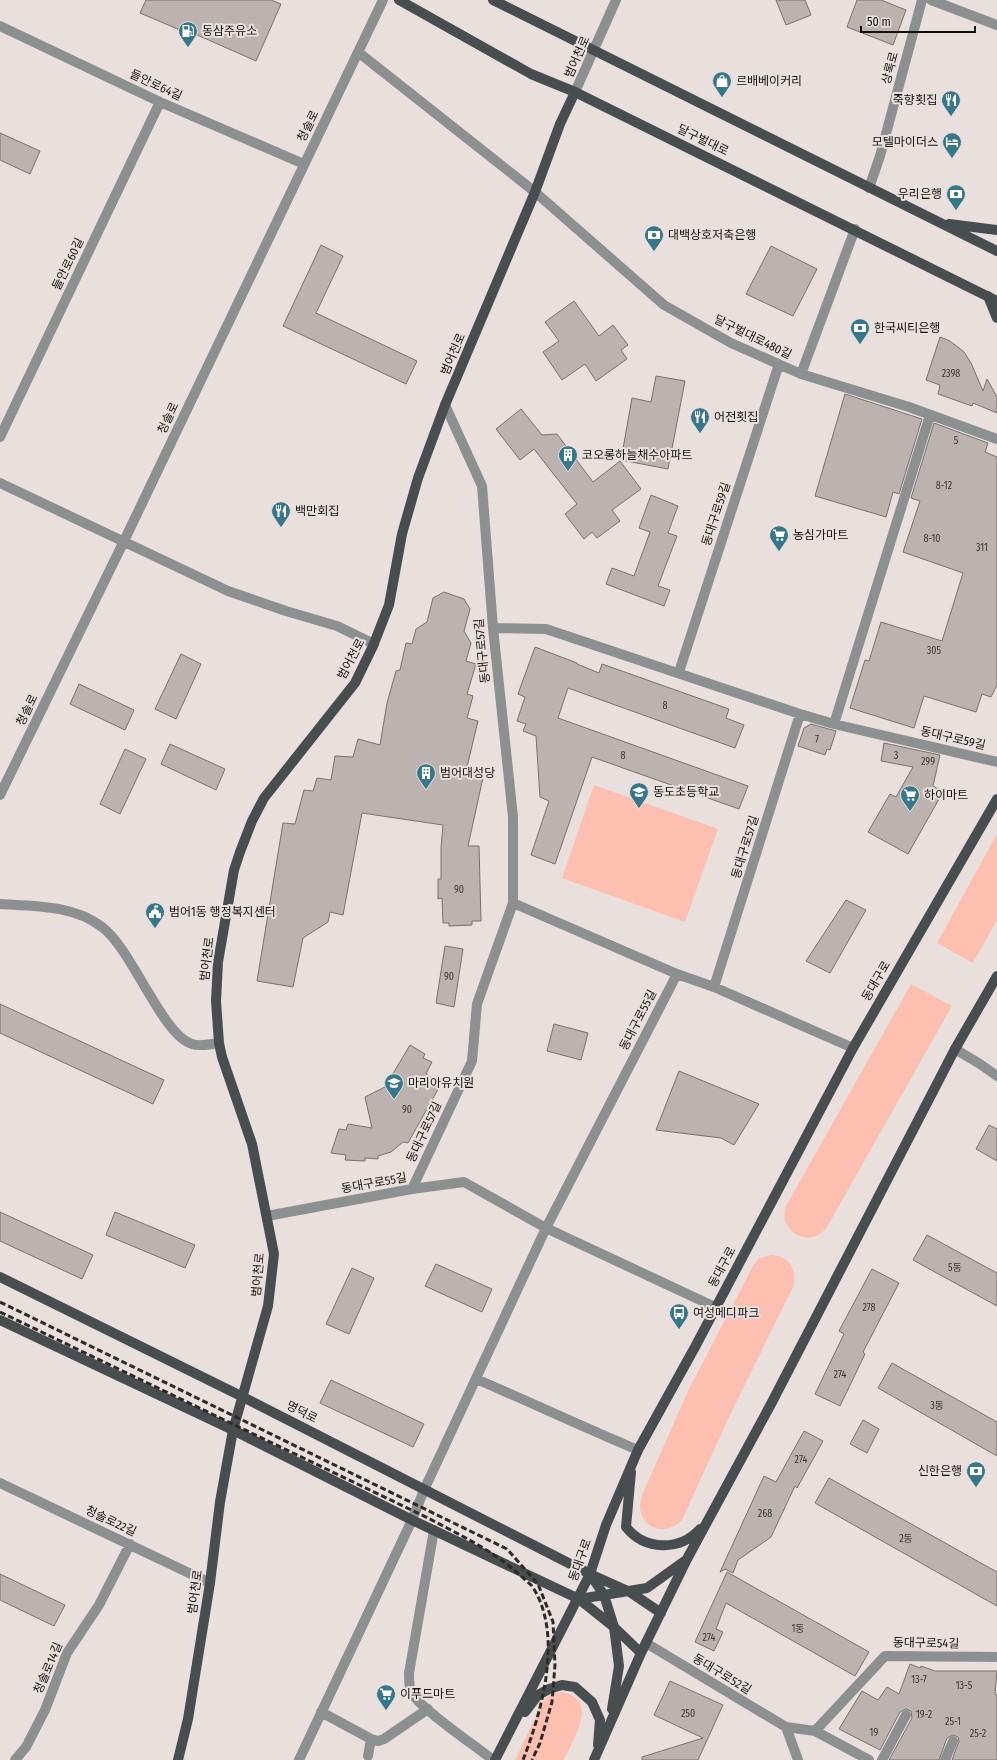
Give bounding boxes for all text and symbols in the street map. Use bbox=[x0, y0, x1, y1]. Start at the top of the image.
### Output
scale bar bbox=[861, 8, 975, 34]
text: 50 m bbox=[867, 15, 891, 29]
fuel station icon: 동삼주유소 bbox=[177, 20, 199, 48]
place label: 동삼주유소 bbox=[202, 24, 257, 38]
street label: 범어천로 bbox=[562, 34, 592, 80]
street label: 상록로 bbox=[879, 50, 901, 86]
street label: 들안로64길 bbox=[128, 67, 184, 103]
shop icon: 르배베이커리 bbox=[711, 70, 733, 98]
place label: 르배베이커리 bbox=[736, 74, 802, 88]
restaurant icon: 죽향횟집 bbox=[940, 89, 962, 117]
place label: 죽향횟집 bbox=[893, 93, 937, 107]
street label: 청솔로 bbox=[294, 108, 322, 144]
street label: 달구벌대로 bbox=[675, 122, 731, 158]
hotel icon: 모텔마이더스 bbox=[941, 131, 963, 159]
place label: 모텔마이더스 bbox=[872, 135, 938, 149]
bank icon: 우리은행 bbox=[945, 183, 967, 211]
place label: 우리은행 bbox=[898, 187, 942, 201]
bank icon: 대백상호저축은행 bbox=[643, 224, 665, 252]
place label: 대백상호저축은행 bbox=[668, 228, 756, 242]
street label: 들안로60길 bbox=[49, 236, 87, 292]
street label: 달구벌대로480길 bbox=[712, 312, 794, 362]
bank icon: 한국씨티은행 bbox=[849, 317, 871, 345]
place label: 한국씨티은행 bbox=[874, 321, 940, 335]
street label: 범어천로 bbox=[438, 331, 468, 377]
house number: 2398 bbox=[942, 368, 960, 380]
street label: 청솔로 bbox=[155, 400, 181, 436]
restaurant icon: 어전횟집 bbox=[689, 406, 711, 434]
place label: 어전횟집 bbox=[714, 410, 758, 424]
house number: 5 bbox=[954, 435, 959, 447]
building icon: 코오롱하늘채수아파트 bbox=[557, 444, 579, 472]
place label: 코오롱하늘채수아파트 bbox=[582, 448, 692, 462]
street label: 동대구로59길 bbox=[699, 480, 733, 548]
house number: 8-12 bbox=[936, 480, 953, 492]
restaurant icon: 백만회집 bbox=[270, 500, 292, 528]
place label: 백만회집 bbox=[295, 504, 339, 518]
supermarket icon: 농심가마트 bbox=[768, 524, 790, 552]
place label: 농심가마트 bbox=[793, 528, 848, 542]
house number: 8-10 bbox=[923, 533, 941, 545]
house number: 311 bbox=[976, 542, 988, 554]
street label: 동대구로57길 bbox=[472, 618, 492, 684]
street label: 범어천로 bbox=[334, 636, 368, 682]
house number: 305 bbox=[927, 645, 942, 657]
street label: 청솔로 bbox=[13, 692, 41, 728]
house number: 8 bbox=[663, 700, 668, 712]
street label: 동대구로59길 bbox=[919, 724, 987, 752]
house number: 7 bbox=[815, 734, 819, 746]
house number: 8 bbox=[621, 750, 626, 762]
house number: 3 bbox=[894, 750, 899, 762]
house number: 299 bbox=[921, 756, 935, 768]
building icon: 범어대성당 bbox=[415, 762, 437, 790]
place label: 범어대성당 bbox=[440, 766, 495, 780]
school or university icon: 동도초등학교 bbox=[628, 781, 650, 809]
supermarket icon: 하이마트 bbox=[899, 784, 921, 812]
place label: 동도초등학교 bbox=[653, 785, 719, 799]
place label: 하이마트 bbox=[924, 788, 968, 802]
street label: 동대구로57길 bbox=[729, 814, 761, 880]
house number: 90 bbox=[454, 884, 464, 896]
public building icon: 범어1동 행정복지센터 bbox=[144, 901, 166, 929]
place label: 범어1동 행정복지센터 bbox=[169, 905, 276, 919]
street label: 범어천로 bbox=[197, 936, 217, 982]
street label: 동대구로 bbox=[859, 958, 893, 1004]
house number: 90 bbox=[444, 971, 454, 983]
street label: 동대구로55길 bbox=[617, 987, 659, 1053]
school or university icon: 마리아유치원 bbox=[383, 1072, 405, 1100]
place label: 마리아유치원 bbox=[408, 1076, 474, 1090]
street label: 동대구로57길 bbox=[404, 1099, 444, 1165]
house number: 90 bbox=[402, 1104, 412, 1116]
street label: 동대구로55길 bbox=[340, 1170, 408, 1196]
street label: 동대구로 bbox=[705, 1244, 739, 1290]
street label: 범어천로 bbox=[249, 1252, 267, 1298]
house number: 5동 bbox=[948, 1262, 962, 1274]
bus stop icon: 여성메디파크 bbox=[668, 1302, 690, 1330]
house number: 278 bbox=[862, 1302, 876, 1314]
place label: 여성메디파크 bbox=[693, 1306, 759, 1320]
house number: 274 bbox=[834, 1369, 847, 1381]
street label: 명덕로 bbox=[284, 1398, 320, 1426]
house number: 3동 bbox=[930, 1400, 944, 1412]
house number: 274 bbox=[795, 1454, 808, 1466]
bank icon: 신한은행 bbox=[965, 1460, 987, 1488]
place label: 신한은행 bbox=[918, 1464, 962, 1478]
street label: 청솔로22길 bbox=[83, 1503, 139, 1539]
house number: 268 bbox=[758, 1508, 772, 1520]
house number: 2동 bbox=[899, 1533, 913, 1545]
street label: 동대구로 bbox=[566, 1537, 594, 1583]
street label: 범어천로 bbox=[185, 1569, 205, 1615]
house number: 1동 bbox=[791, 1623, 805, 1635]
house number: 274 bbox=[703, 1632, 716, 1644]
street label: 동대구로54길 bbox=[893, 1635, 959, 1651]
street label: 청솔로14길 bbox=[31, 1640, 65, 1696]
street label: 동대구로52길 bbox=[690, 1651, 754, 1697]
house number: 13-7 bbox=[911, 1674, 927, 1686]
house number: 13-5 bbox=[956, 1680, 973, 1692]
supermarket icon: 이푸드마트 bbox=[375, 1683, 397, 1711]
place label: 이푸드마트 bbox=[400, 1687, 455, 1701]
house number: 250 bbox=[681, 1708, 695, 1720]
house number: 19-2 bbox=[916, 1709, 933, 1721]
house number: 25-1 bbox=[945, 1716, 961, 1728]
house number: 19 bbox=[870, 1727, 879, 1739]
house number: 25-2 bbox=[970, 1728, 987, 1740]

